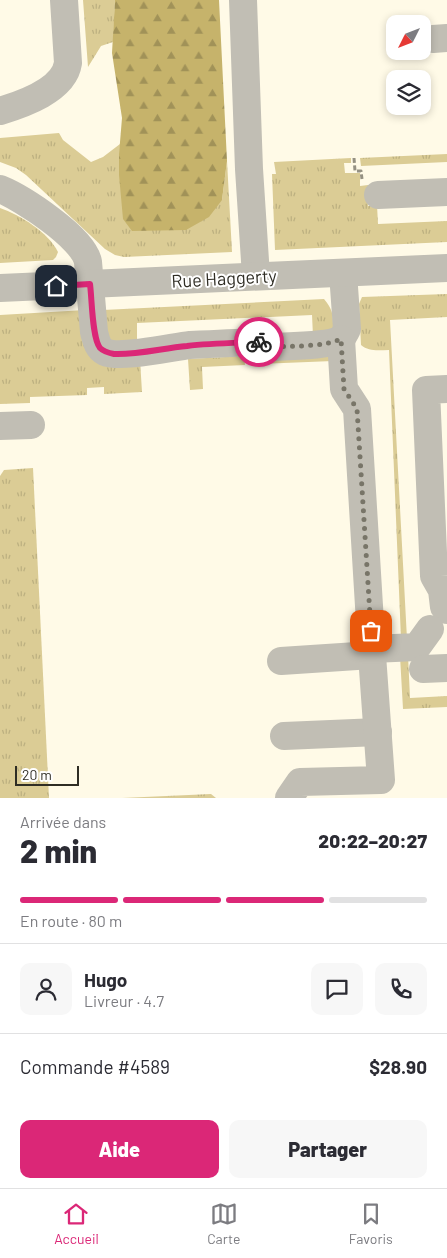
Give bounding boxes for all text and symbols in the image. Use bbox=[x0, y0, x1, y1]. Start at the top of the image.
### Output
north arrow bbox=[386, 15, 431, 60]
map controls bbox=[386, 15, 431, 115]
button: layers bbox=[386, 70, 431, 115]
street label: Rue Haggerty bbox=[171, 264, 277, 292]
pin bbox=[35, 265, 77, 307]
icon: home bbox=[42, 272, 70, 300]
courier bbox=[234, 317, 284, 367]
icon: bike bbox=[245, 328, 273, 356]
pin bbox=[350, 610, 392, 652]
icon: bag bbox=[357, 617, 385, 645]
scale bar bbox=[15, 763, 79, 786]
text: 20 m bbox=[22, 766, 52, 783]
text: Arrivée dans bbox=[20, 812, 106, 831]
text: 20:22–20:27 bbox=[318, 829, 427, 852]
text: 2 min bbox=[20, 831, 97, 869]
text: En route · 80 m bbox=[20, 911, 122, 930]
button: person bbox=[20, 963, 72, 1015]
button: chat bbox=[311, 963, 363, 1015]
button: phone bbox=[375, 963, 427, 1015]
text: Hugo bbox=[84, 968, 127, 991]
text: Livreur · 4.7 bbox=[84, 991, 164, 1010]
text: Commande #4589 bbox=[20, 1055, 170, 1078]
text: $28.90 bbox=[369, 1055, 427, 1078]
button: Aide bbox=[20, 1120, 219, 1178]
button: Partager bbox=[229, 1120, 427, 1178]
tab: Accueil bbox=[54, 1200, 99, 1247]
tab: Carte bbox=[207, 1200, 240, 1247]
tab: Favoris bbox=[349, 1200, 393, 1247]

